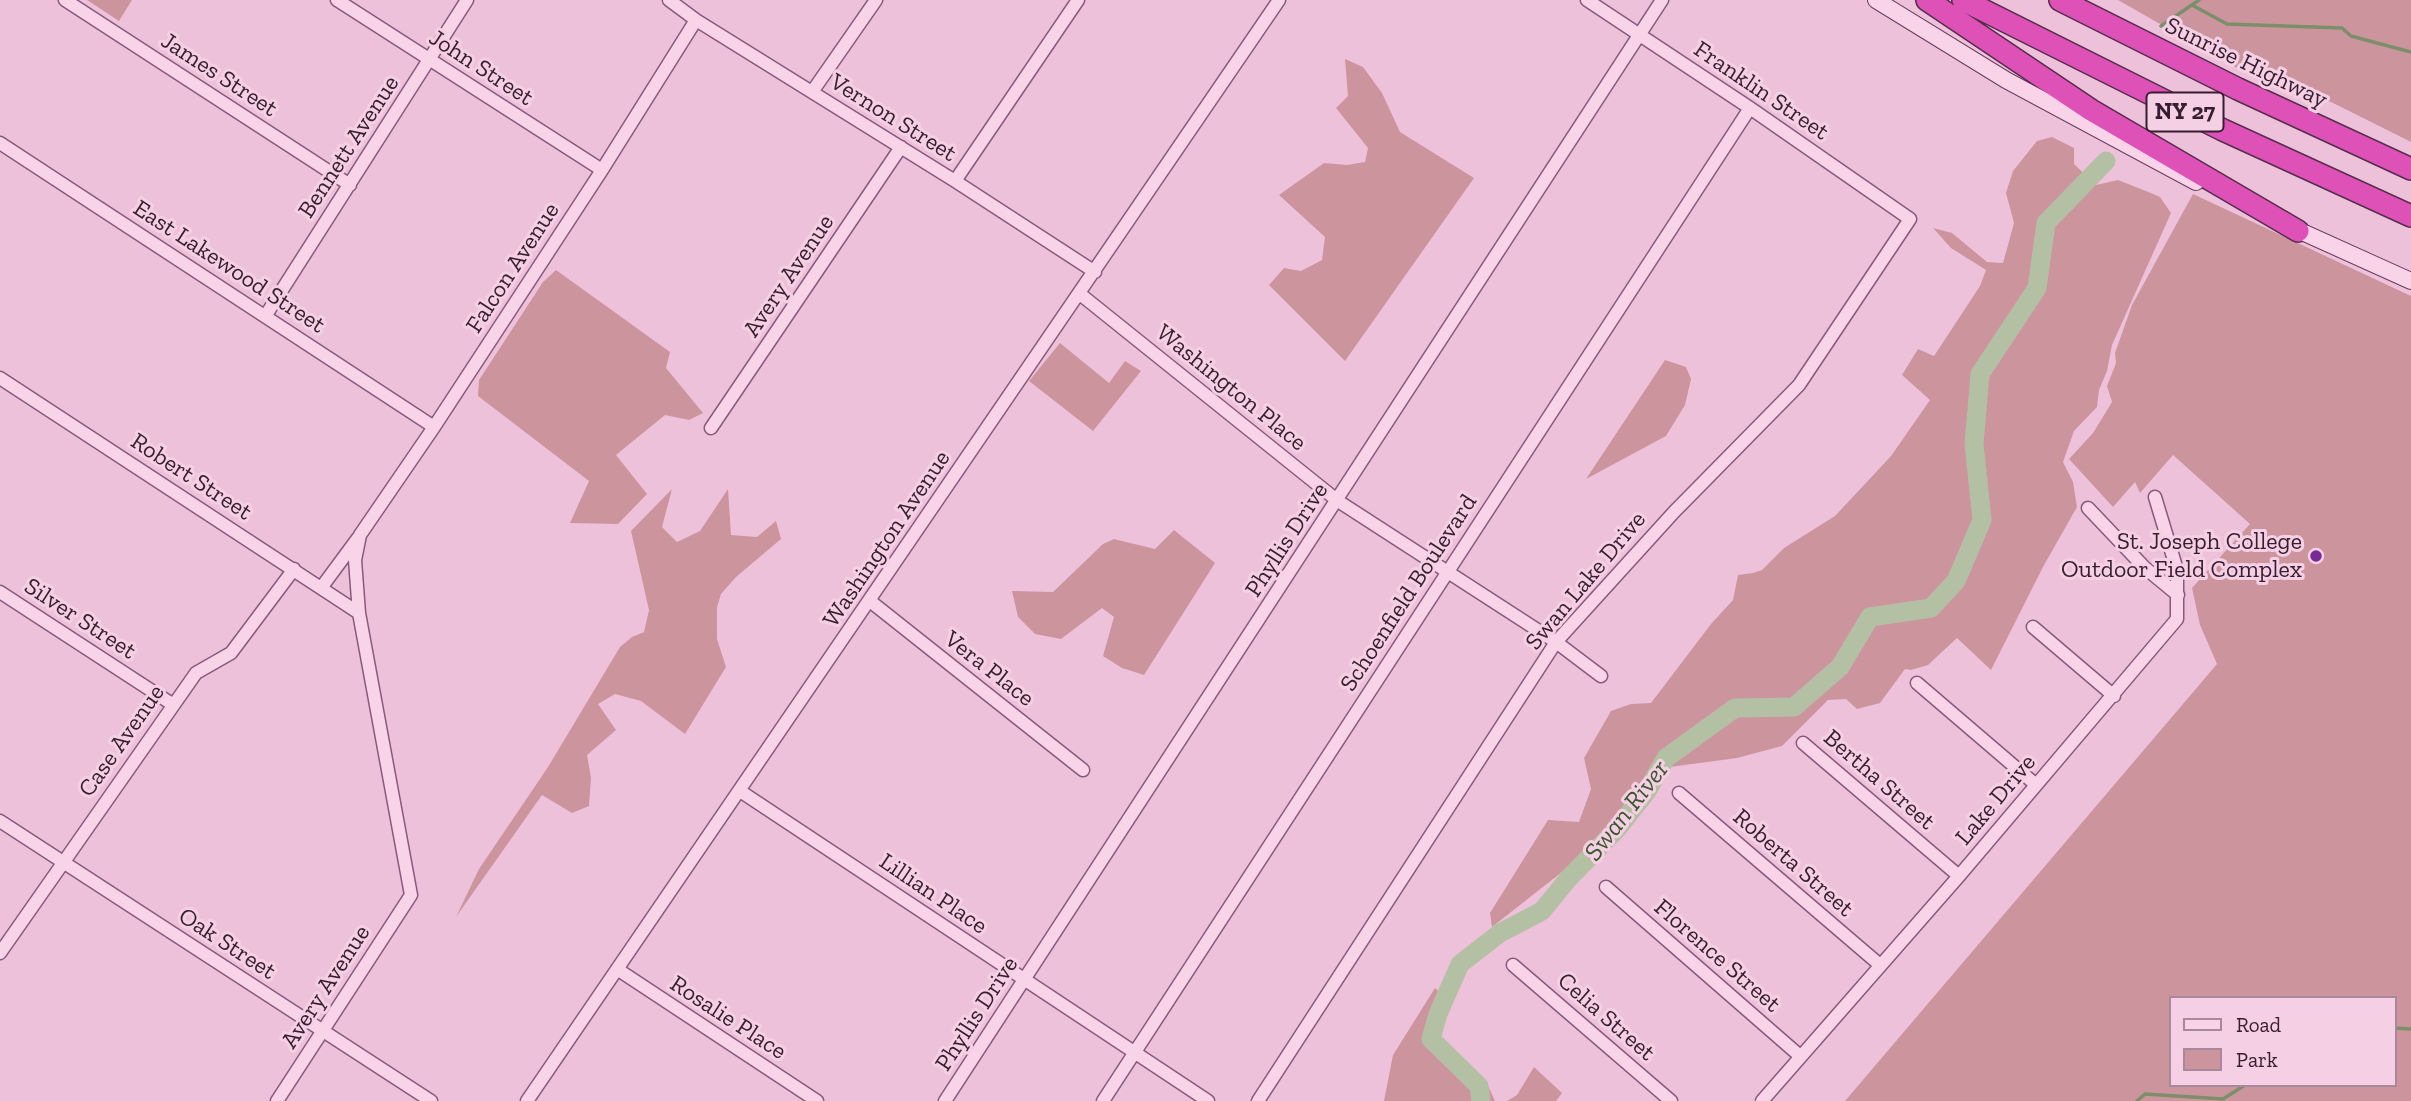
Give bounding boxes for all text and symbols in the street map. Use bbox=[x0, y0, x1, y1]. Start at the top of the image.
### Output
street label: Sunrise Highway bbox=[2160, 11, 2332, 115]
street label: John Street bbox=[423, 24, 539, 112]
street label: James Street bbox=[155, 27, 283, 123]
street label: Franklin Street bbox=[1688, 35, 1834, 147]
street label: Vernon Street bbox=[824, 68, 962, 168]
street label: Bennett Avenue bbox=[292, 70, 406, 224]
road number: NY 27 bbox=[2146, 92, 2224, 132]
street label: East Lakewood Street bbox=[128, 194, 330, 340]
street label: Falcon Avenue bbox=[460, 197, 566, 339]
street label: Avery Avenue bbox=[738, 209, 840, 343]
street label: Washington Place bbox=[1150, 319, 1312, 457]
street label: Robert Street bbox=[125, 427, 257, 527]
street label: Washington Avenue bbox=[817, 445, 957, 633]
street label: Phyllis Drive bbox=[1239, 477, 1335, 603]
street label: Schoenfield Boulevard bbox=[1335, 489, 1483, 697]
street label: Swan Lake Drive bbox=[1520, 506, 1652, 656]
place label: St. Joseph College Outdoor Field Complex bbox=[2061, 528, 2302, 584]
marker: St. Joseph College Outdoor Field Complex bbox=[2308, 548, 2324, 564]
street label: Silver Street bbox=[19, 572, 141, 666]
street label: Vera Place bbox=[938, 625, 1040, 713]
street label: Case Avenue bbox=[73, 679, 171, 803]
street label: Bertha Street bbox=[1817, 724, 1941, 836]
street label: Lake Drive bbox=[1950, 749, 2042, 851]
water label: Swan River bbox=[1578, 755, 1676, 867]
street label: Roberta Street bbox=[1727, 803, 1859, 923]
street label: Lillian Place bbox=[873, 847, 993, 941]
street label: Florence Street bbox=[1648, 893, 1786, 1019]
street label: Oak Street bbox=[173, 902, 281, 986]
street label: Avery Avenue bbox=[275, 920, 377, 1054]
street label: Phyllis Drive bbox=[929, 951, 1025, 1077]
street label: Celia Street bbox=[1551, 967, 1661, 1067]
street label: Rosalie Place bbox=[664, 970, 792, 1066]
legend bbox=[2170, 996, 2397, 1087]
text: Road bbox=[2236, 1012, 2281, 1037]
text: Park bbox=[2236, 1047, 2278, 1072]

